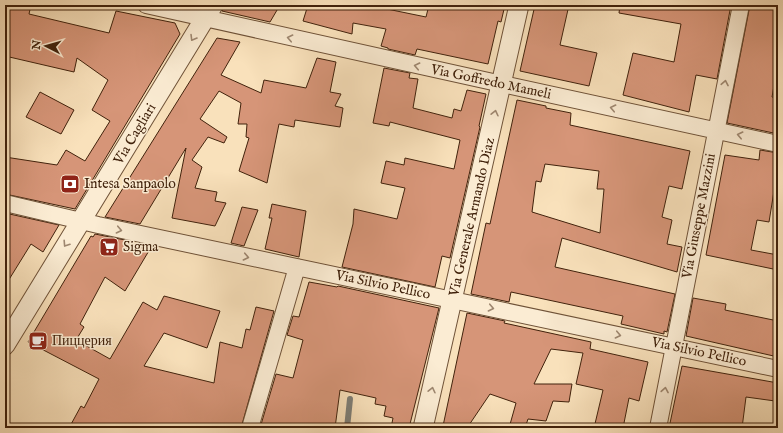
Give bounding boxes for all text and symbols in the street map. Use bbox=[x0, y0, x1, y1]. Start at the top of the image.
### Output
north arrow bbox=[26, 26, 66, 66]
one-way arrow bbox=[190, 34, 198, 41]
one-way arrow bbox=[287, 34, 294, 42]
text: N bbox=[29, 39, 45, 52]
street label: Via Goffredo Mameli bbox=[428, 60, 553, 104]
one-way arrow bbox=[414, 62, 421, 70]
one-way arrow bbox=[720, 80, 729, 87]
street label: Via Cagliari bbox=[109, 100, 160, 169]
one-way arrow bbox=[610, 104, 616, 112]
one-way arrow bbox=[491, 110, 499, 116]
one-way arrow bbox=[737, 132, 743, 140]
street label: Via Generale Armando Diaz bbox=[445, 135, 499, 299]
street label: Via Giuseppe Mazzini bbox=[678, 152, 720, 281]
bank icon: Intesa Sanpaolo bbox=[59, 173, 81, 195]
place label: Intesa Sanpaolo bbox=[84, 175, 176, 193]
one-way arrow bbox=[116, 225, 122, 233]
supermarket icon: Sigma bbox=[98, 236, 120, 258]
place label: Sigma bbox=[123, 238, 159, 256]
one-way arrow bbox=[63, 240, 71, 247]
one-way arrow bbox=[243, 252, 249, 260]
street label: Via Silvio Pellico bbox=[333, 266, 432, 304]
one-way arrow bbox=[488, 304, 494, 312]
cafe icon: Пиццерия bbox=[27, 330, 49, 352]
one-way arrow bbox=[615, 331, 621, 339]
place label: Пиццерия bbox=[52, 332, 112, 350]
street label: Via Silvio Pellico bbox=[649, 333, 748, 371]
one-way arrow bbox=[428, 387, 436, 393]
one-way arrow bbox=[661, 387, 669, 393]

